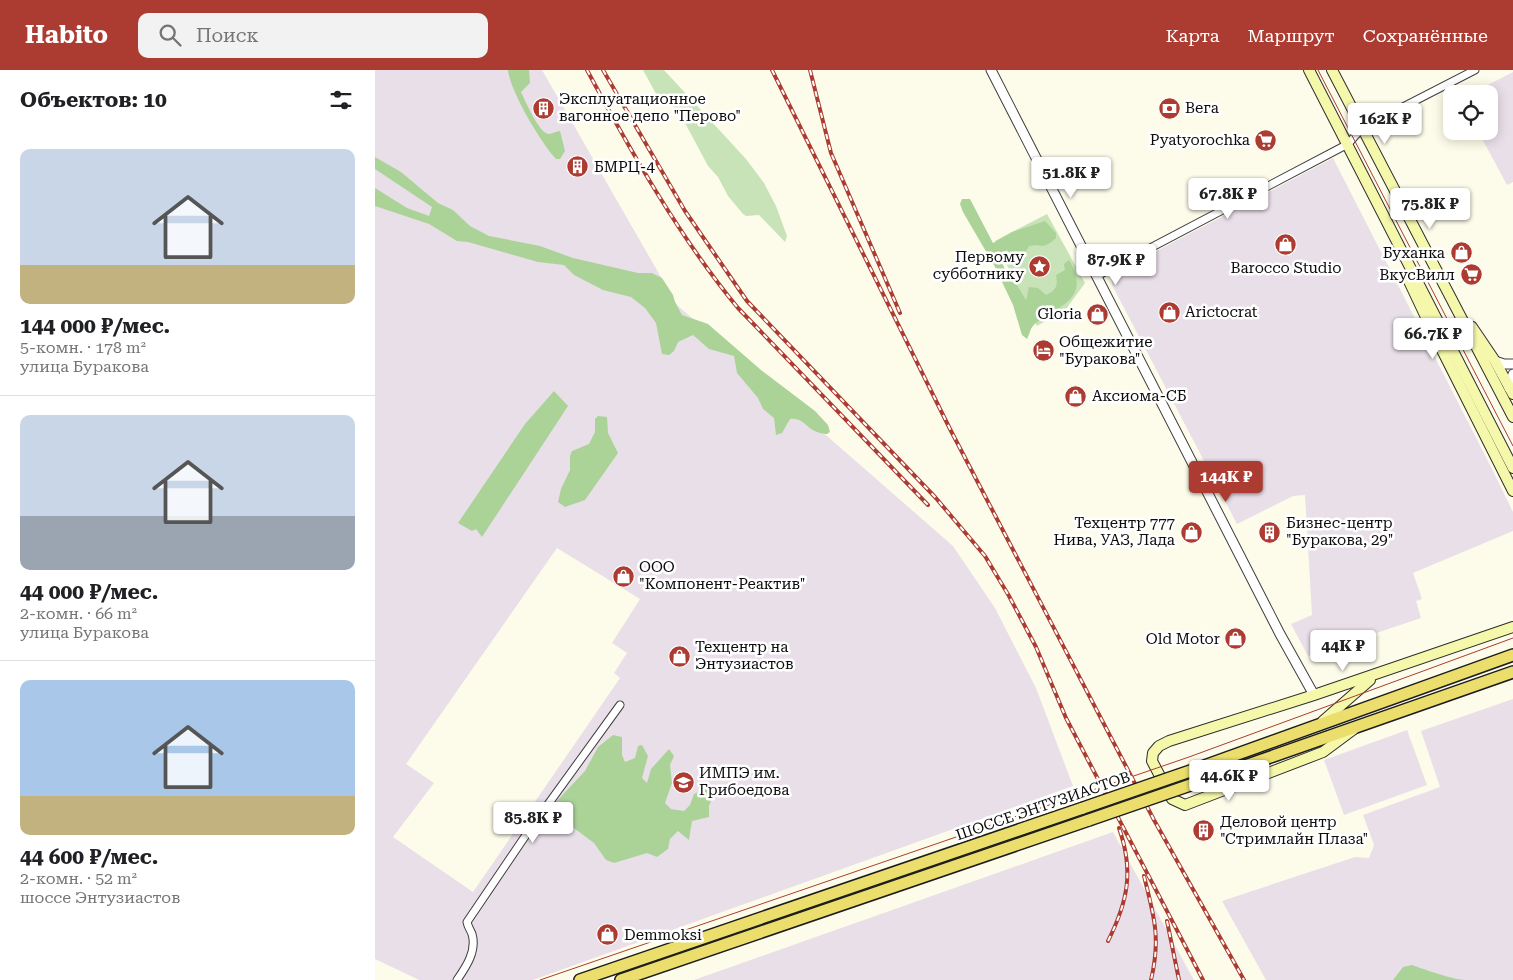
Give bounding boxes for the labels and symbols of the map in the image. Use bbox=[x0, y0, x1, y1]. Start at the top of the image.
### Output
place label: Эксплуатационное вагонное депо "Перово" bbox=[559, 90, 741, 125]
building icon: Эксплуатационное вагонное депо "Перово" bbox=[531, 96, 555, 120]
bank icon: Вега bbox=[1157, 96, 1181, 120]
place label: Вега bbox=[1185, 99, 1219, 117]
pin: 162K ₽ bbox=[1344, 102, 1426, 145]
supermarket icon: Pyatyorochka bbox=[1254, 128, 1278, 152]
place label: Pyatyorochka bbox=[1150, 131, 1250, 149]
building icon: БМРЦ-4 bbox=[566, 155, 590, 179]
pin: 51.8K ₽ bbox=[1025, 156, 1117, 199]
place label: БМРЦ-4 bbox=[594, 158, 655, 176]
pin: 67.8K ₽ bbox=[1182, 178, 1274, 220]
pin: 75.8K ₽ bbox=[1384, 188, 1476, 230]
shop icon: Barocco Studio bbox=[1274, 233, 1298, 257]
shop icon: Буханка bbox=[1449, 241, 1473, 265]
pin: 87.9K ₽ bbox=[1070, 244, 1162, 286]
place label: Буханка bbox=[1383, 244, 1445, 262]
place label: Первому субботнику bbox=[933, 248, 1024, 283]
place icon: Первому субботнику bbox=[1028, 254, 1052, 278]
place label: Barocco Studio bbox=[1231, 259, 1341, 277]
supermarket icon: ВкусВилл bbox=[1459, 263, 1483, 287]
place label: ВкусВилл bbox=[1379, 266, 1455, 284]
shop icon: Arictocrat bbox=[1157, 300, 1181, 324]
shop icon: Gloria bbox=[1086, 302, 1110, 326]
place label: Arictocrat bbox=[1185, 303, 1258, 321]
place label: Gloria bbox=[1037, 305, 1082, 323]
pin: 66.7K ₽ bbox=[1387, 318, 1479, 360]
place label: Общежитие "Буракова" bbox=[1059, 333, 1153, 368]
hotel icon: Общежитие "Буракова" bbox=[1031, 339, 1055, 363]
shop icon: Аксиома-СБ bbox=[1064, 384, 1088, 408]
place label: Аксиома-СБ bbox=[1092, 387, 1187, 405]
pin: 144K ₽ bbox=[1185, 460, 1267, 503]
place label: Техцентр 777 Нива, УАЗ, Лада bbox=[1053, 514, 1175, 549]
place label: Бизнес-центр "Буракова, 29" bbox=[1286, 514, 1393, 549]
shop icon: Техцентр 777 Нива, УАЗ, Лада bbox=[1179, 520, 1203, 544]
building icon: Бизнес-центр "Буракова, 29" bbox=[1258, 520, 1282, 544]
place label: ООО "Компонент-Реактив" bbox=[639, 558, 805, 593]
shop icon: ООО "Компонент-Реактив" bbox=[611, 564, 635, 588]
shop icon: Old Motor bbox=[1224, 627, 1248, 651]
place label: Old Motor bbox=[1146, 630, 1220, 648]
pin: 44K ₽ bbox=[1308, 630, 1378, 672]
place label: Техцентр на Энтузиастов bbox=[695, 638, 794, 673]
shop icon: Техцентр на Энтузиастов bbox=[667, 644, 691, 668]
pin: 44.6K ₽ bbox=[1183, 760, 1275, 802]
place label: ИМПЭ им. Грибоедова bbox=[699, 764, 789, 799]
street label: ШОССЕ ЭНТУЗИАСТОВ bbox=[953, 768, 1133, 844]
school or university icon: ИМПЭ им. Грибоедова bbox=[671, 770, 695, 794]
pin: 85.8K ₽ bbox=[487, 802, 579, 844]
place label: Деловой центр "Стримлайн Плаза" bbox=[1220, 813, 1368, 848]
building icon: Деловой центр "Стримлайн Плаза" bbox=[1192, 819, 1216, 843]
shop icon: Demmoksi bbox=[596, 923, 620, 947]
place label: Demmoksi bbox=[624, 926, 702, 944]

